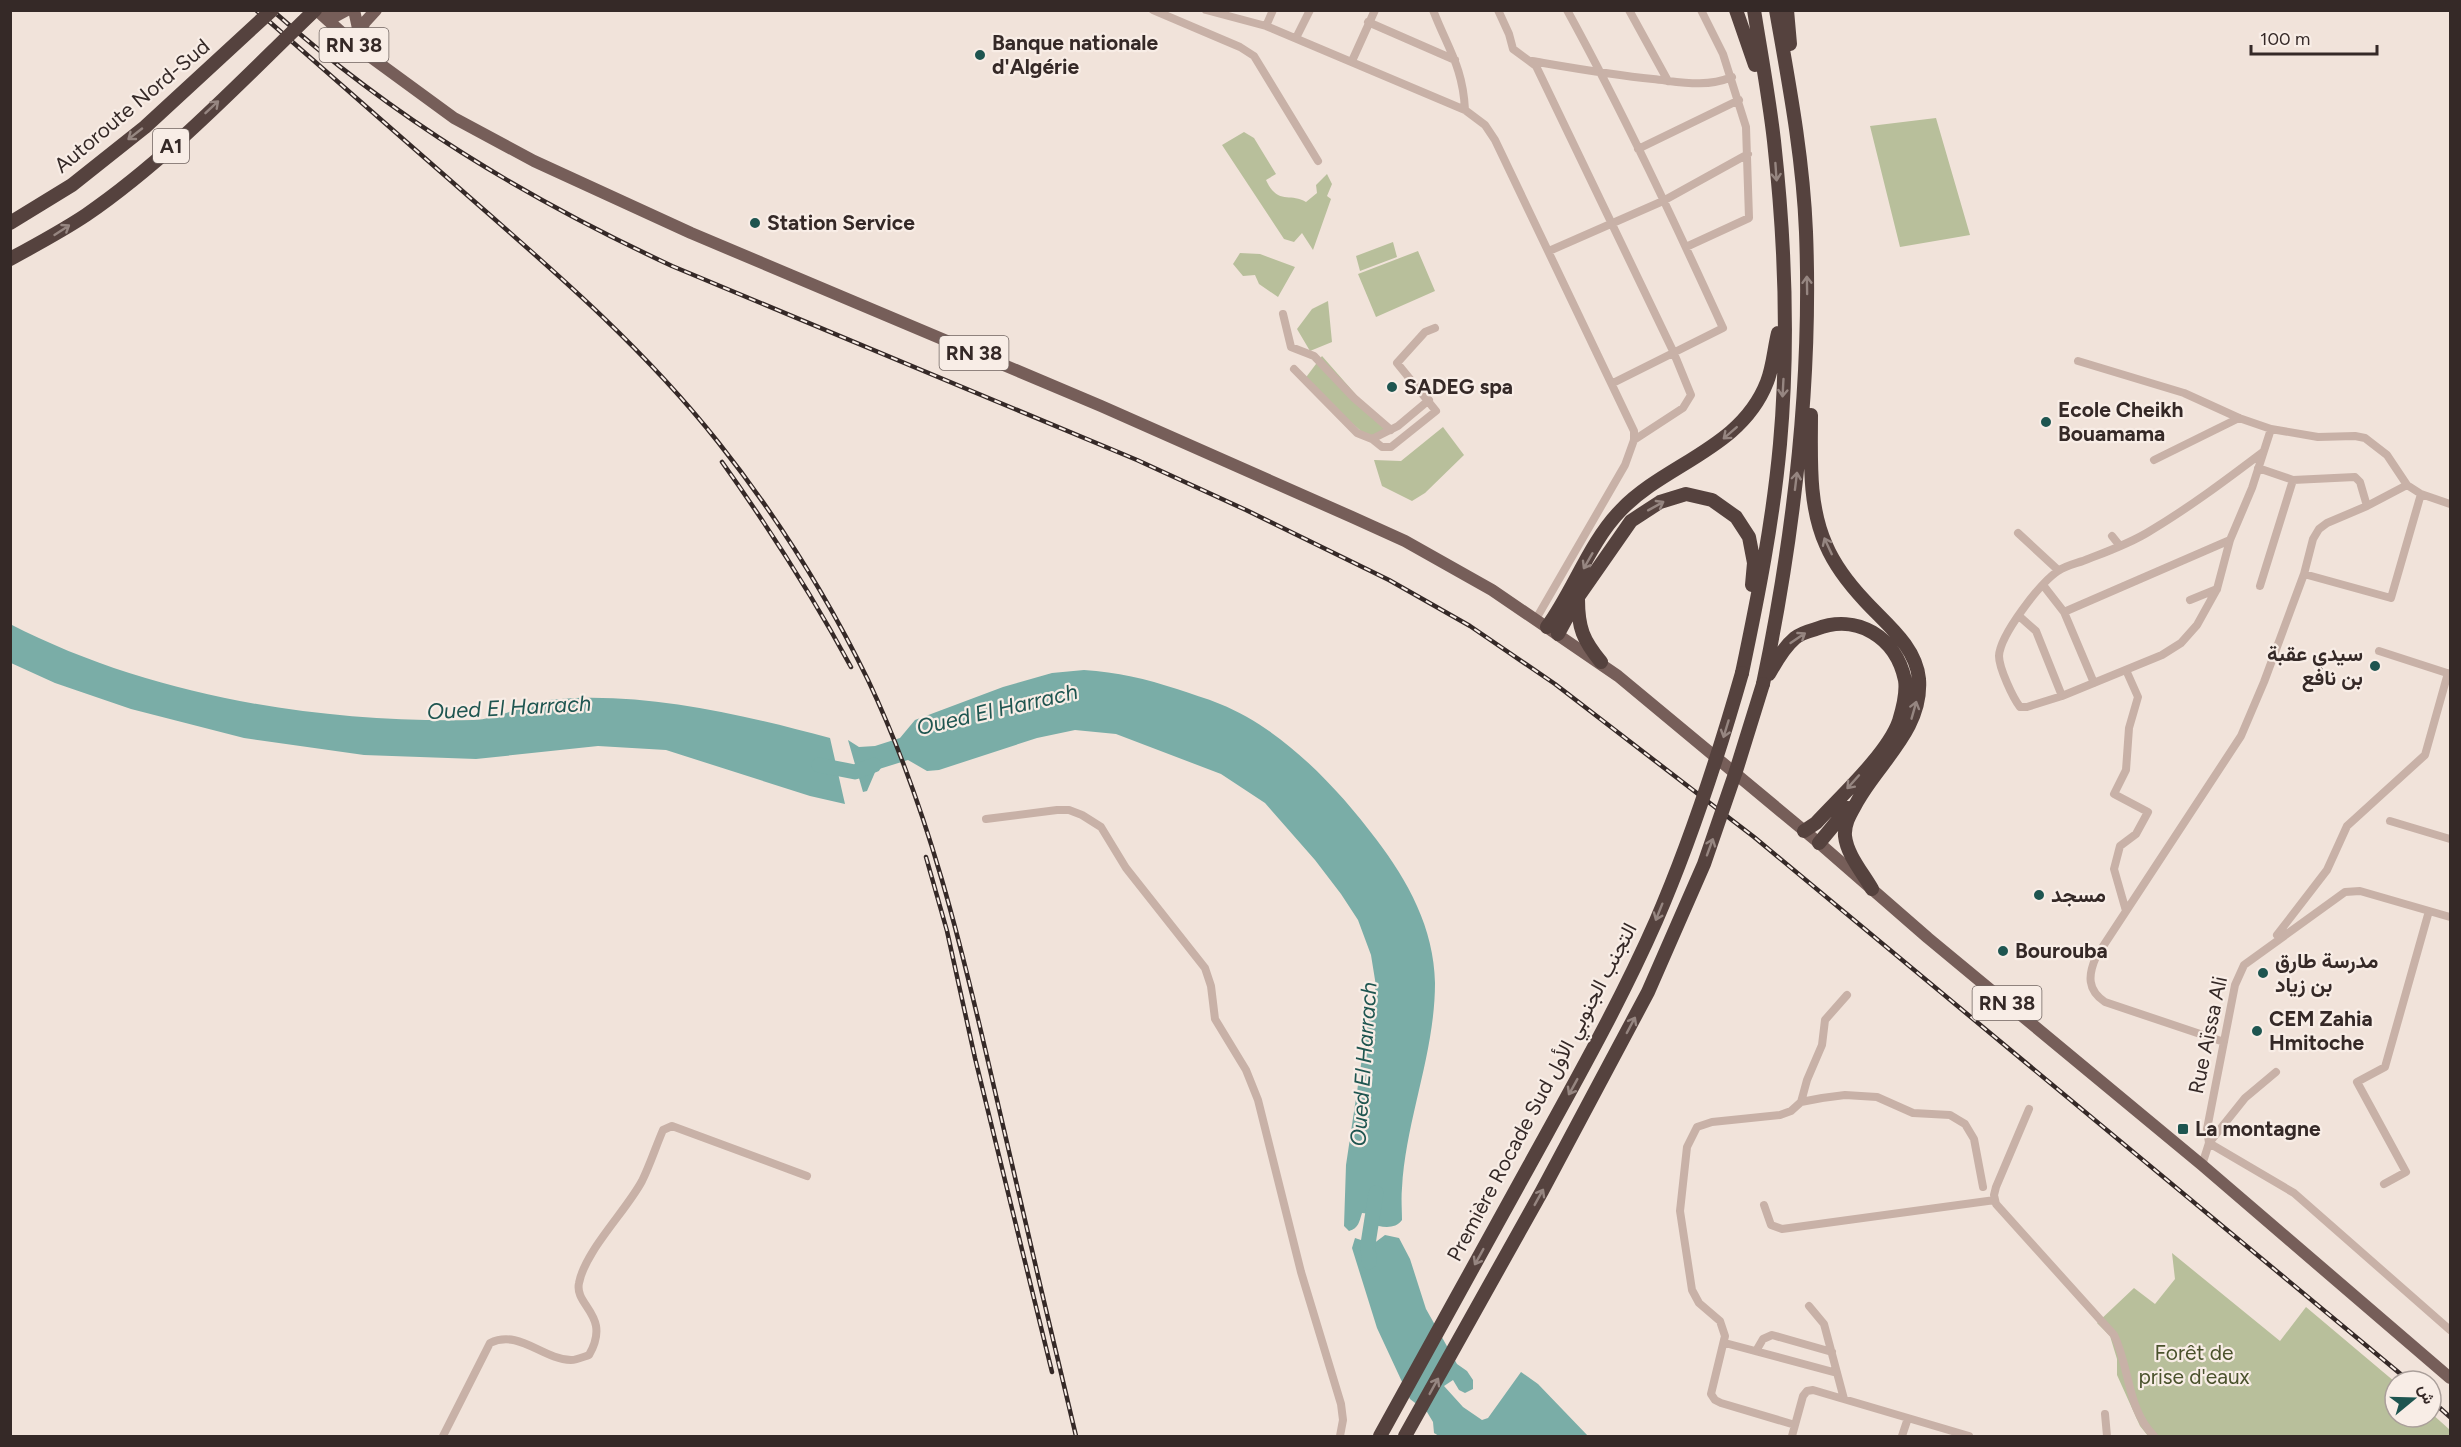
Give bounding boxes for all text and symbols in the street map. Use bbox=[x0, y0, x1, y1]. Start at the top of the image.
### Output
scale bar bbox=[2251, 18, 2377, 56]
road number: RN 38 bbox=[320, 28, 388, 62]
text: 100 m bbox=[2260, 28, 2310, 50]
place label: Banque nationale d'Algérie bbox=[992, 30, 1159, 79]
street label: Autoroute Nord-Sud bbox=[49, 33, 214, 178]
marker: Banque nationale d'Algérie bbox=[973, 48, 987, 62]
one-way arrow bbox=[205, 100, 220, 114]
one-way arrow bbox=[128, 128, 144, 141]
road number: A1 bbox=[153, 129, 189, 163]
one-way arrow bbox=[1771, 162, 1782, 182]
place label: Station Service bbox=[767, 210, 915, 235]
marker: Station Service bbox=[748, 216, 762, 230]
one-way arrow bbox=[53, 224, 70, 237]
one-way arrow bbox=[1801, 275, 1813, 295]
road number: RN 38 bbox=[940, 336, 1008, 370]
place label: SADEG spa bbox=[1404, 374, 1513, 399]
one-way arrow bbox=[1777, 378, 1788, 398]
marker: SADEG spa bbox=[1385, 380, 1399, 394]
place label: Ecole Cheikh Bouamama bbox=[2058, 397, 2183, 446]
marker: Ecole Cheikh Bouamama bbox=[2039, 415, 2053, 429]
one-way arrow bbox=[1723, 425, 1739, 439]
one-way arrow bbox=[1791, 472, 1802, 492]
one-way arrow bbox=[1647, 500, 1664, 512]
one-way arrow bbox=[1822, 538, 1833, 556]
one-way arrow bbox=[1581, 552, 1593, 569]
one-way arrow bbox=[1789, 632, 1806, 645]
place label: سيدي عقبة بن نافع bbox=[2267, 641, 2363, 692]
marker: سيدي عقبة بن نافع bbox=[2368, 659, 2382, 673]
water label: Oued El Harrach bbox=[914, 678, 1080, 741]
water label: Oued El Harrach bbox=[426, 690, 592, 725]
one-way arrow bbox=[1909, 701, 1920, 720]
one-way arrow bbox=[1720, 719, 1731, 738]
one-way arrow bbox=[1846, 774, 1860, 789]
one-way arrow bbox=[1705, 838, 1716, 857]
place label: مسجد bbox=[2051, 882, 2106, 907]
marker: مسجد bbox=[2032, 888, 2046, 902]
one-way arrow bbox=[1653, 902, 1664, 921]
street label: Première Rocade Sud التجنب الجنوبي الأول bbox=[1441, 918, 1646, 1268]
place label: Bourouba bbox=[2015, 938, 2108, 963]
marker: Bourouba bbox=[1996, 944, 2010, 958]
place label: مدرسة طارق بن زياد bbox=[2275, 948, 2378, 998]
marker: مدرسة طارق بن زياد bbox=[2256, 966, 2270, 980]
street label: Rue Aïssa Ali bbox=[2183, 974, 2232, 1096]
water label: Oued El Harrach bbox=[1344, 981, 1383, 1147]
road number: RN 38 bbox=[1972, 986, 2042, 1020]
place label: CEM Zahia Hmitoche bbox=[2269, 1006, 2373, 1055]
one-way arrow bbox=[1625, 1017, 1637, 1034]
marker: CEM Zahia Hmitoche bbox=[2250, 1024, 2264, 1038]
one-way arrow bbox=[1567, 1077, 1578, 1095]
place label: La montagne bbox=[2195, 1116, 2321, 1141]
marker: La montagne bbox=[2176, 1122, 2190, 1136]
one-way arrow bbox=[1534, 1188, 1545, 1206]
one-way arrow bbox=[1472, 1249, 1484, 1266]
park label: Forêt de prise d'eaux bbox=[2138, 1340, 2250, 1389]
north arrow bbox=[2383, 1369, 2443, 1429]
one-way arrow bbox=[1429, 1377, 1440, 1395]
text: ش bbox=[2415, 1382, 2439, 1406]

